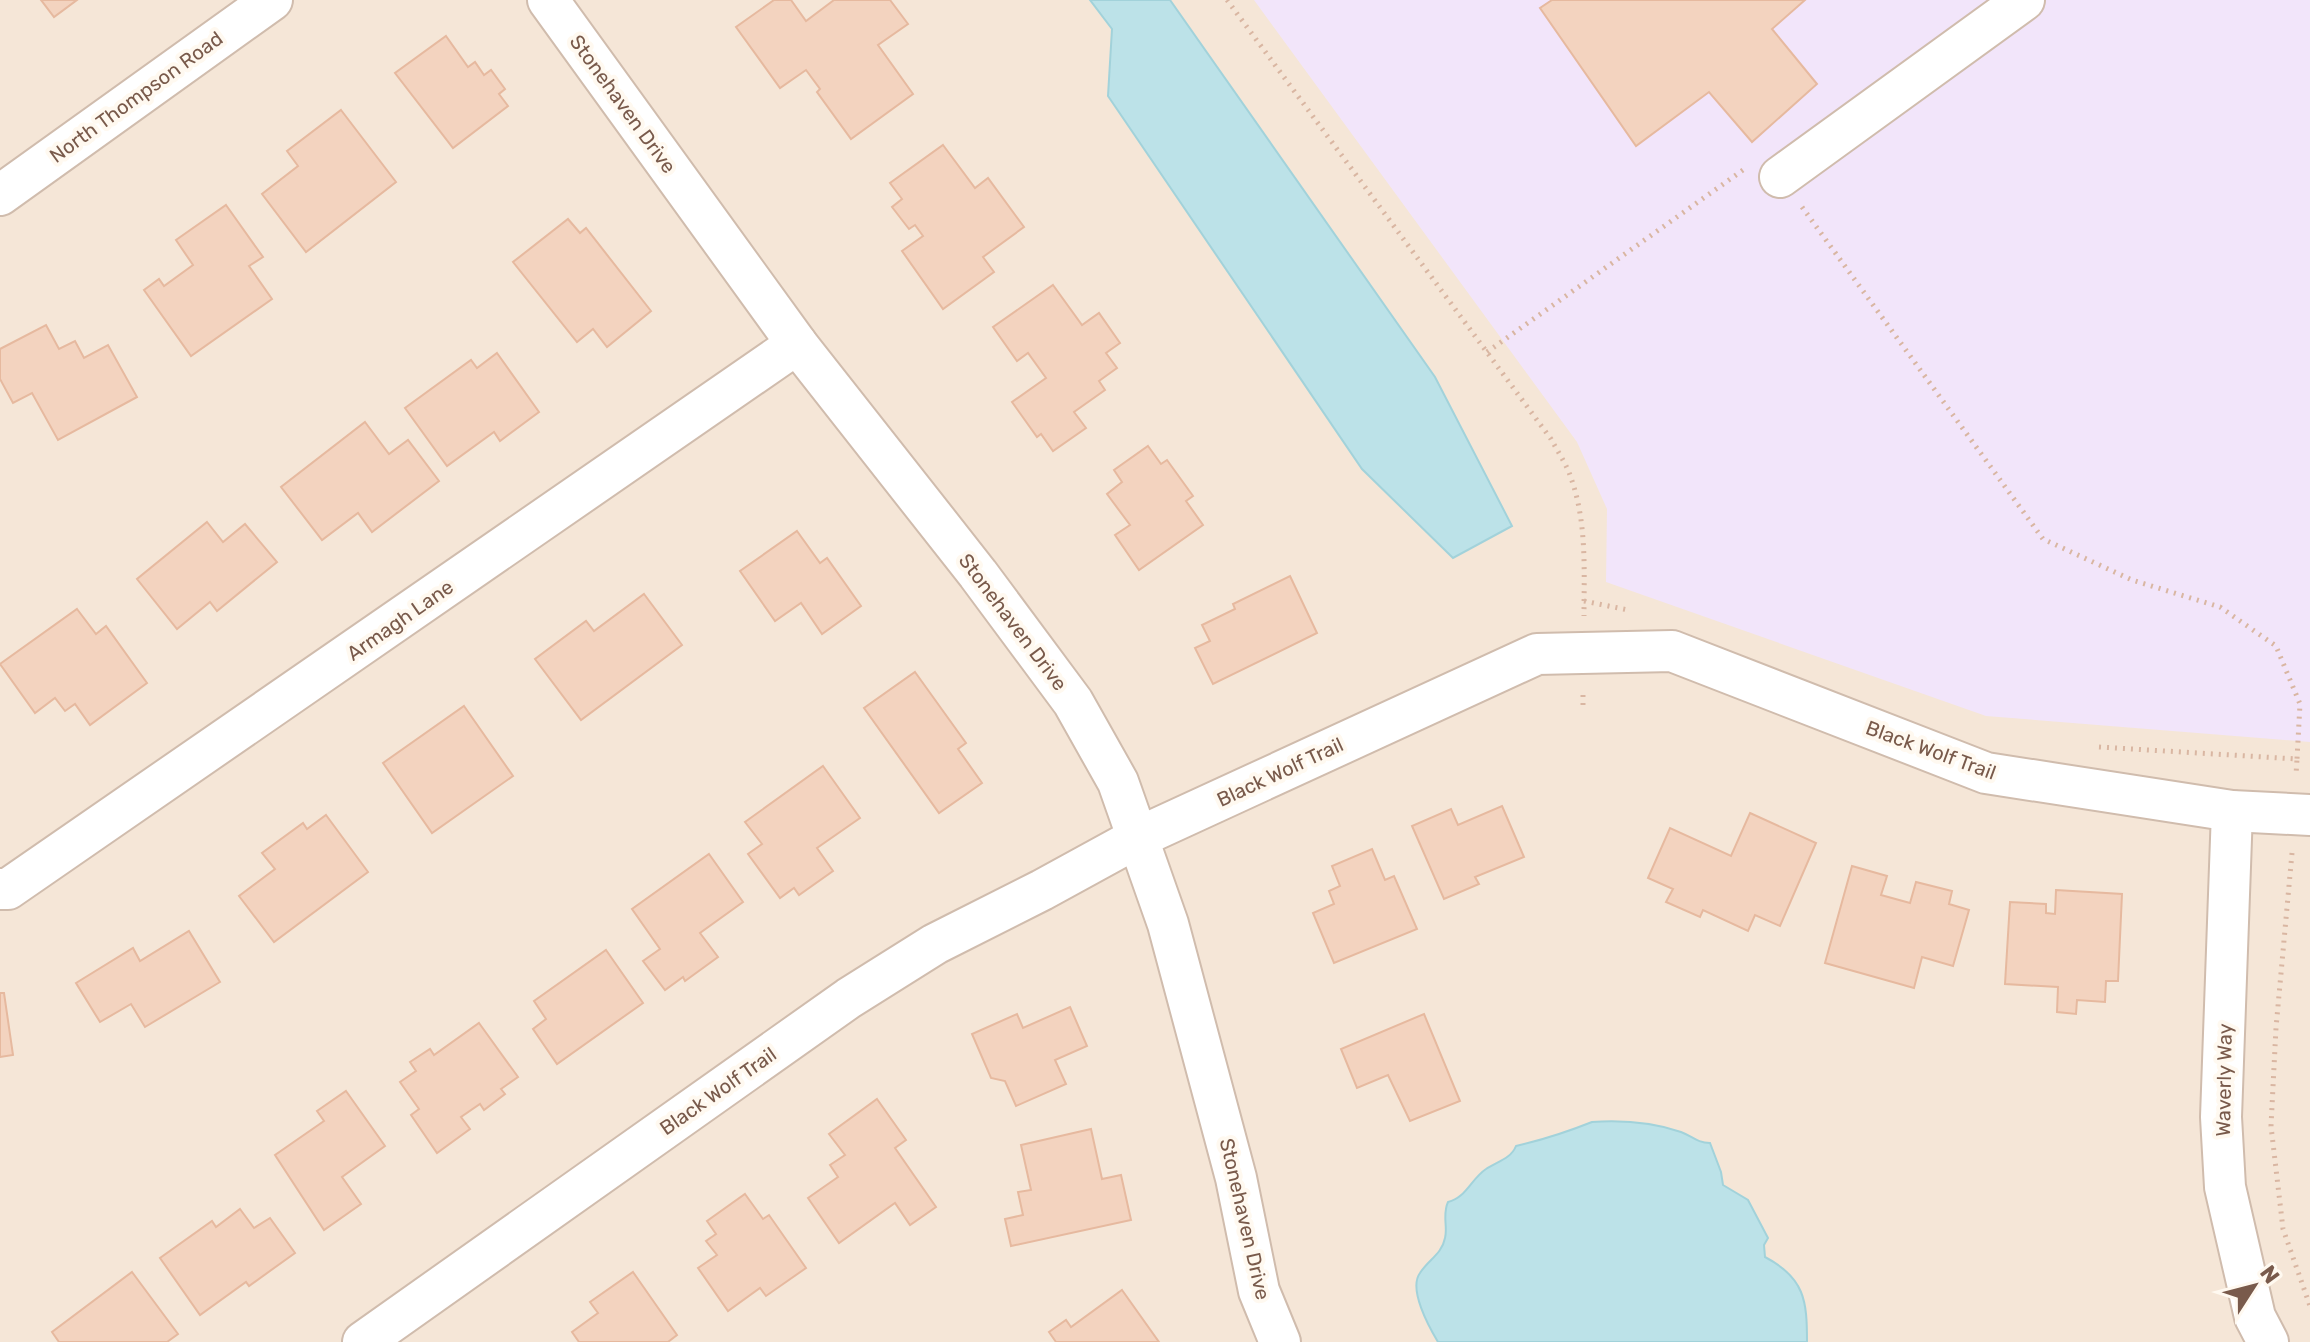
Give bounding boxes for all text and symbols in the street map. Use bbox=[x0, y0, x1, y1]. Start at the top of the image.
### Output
street label: North Thompson Road bbox=[45, 26, 227, 168]
street label: Stonehaven Drive bbox=[565, 30, 681, 178]
street label: Stonehaven Drive bbox=[954, 549, 1072, 695]
street label: Armagh Lane bbox=[342, 574, 458, 666]
street label: Black Wolf Trail bbox=[1863, 715, 1999, 785]
street label: Black Wolf Trail bbox=[1213, 732, 1347, 812]
street label: Waverly Way bbox=[2211, 1023, 2237, 1137]
street label: Black Wolf Trail bbox=[655, 1042, 781, 1140]
street label: Stonehaven Drive bbox=[1215, 1136, 1275, 1302]
north arrow bbox=[2214, 1246, 2294, 1326]
text: N bbox=[2254, 1260, 2285, 1289]

